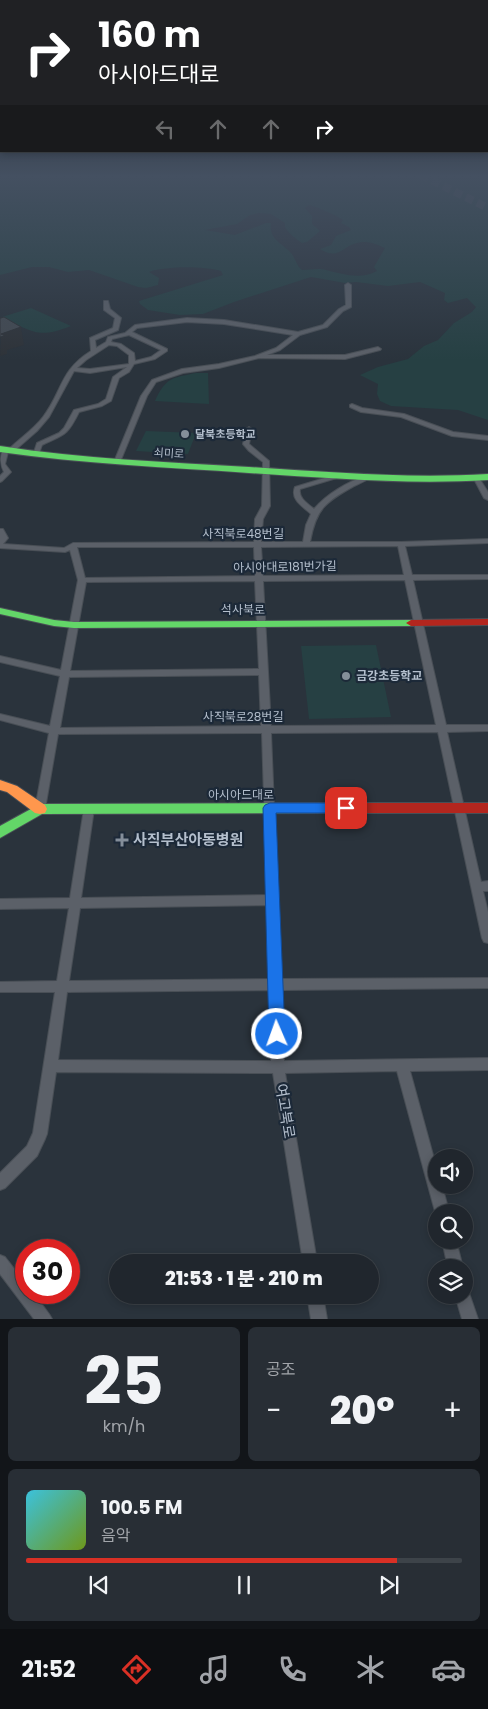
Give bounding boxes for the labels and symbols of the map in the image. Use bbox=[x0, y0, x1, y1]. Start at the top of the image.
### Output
place label: 달북초등학교 bbox=[195, 426, 256, 442]
marker: 달북초등학교 bbox=[179, 428, 191, 440]
street label: 쇠미로 bbox=[153, 444, 185, 462]
street label: 사직북로48번길 bbox=[202, 525, 284, 542]
street label: 아시아대로181번가길 bbox=[233, 557, 337, 576]
street label: 석사북로 bbox=[221, 601, 265, 618]
place label: 금강초등학교 bbox=[356, 667, 422, 684]
marker: 금강초등학교 bbox=[340, 670, 352, 682]
street label: 사직북로28번길 bbox=[203, 708, 283, 725]
street label: 아시아드대로 bbox=[208, 786, 274, 803]
pin bbox=[325, 787, 367, 829]
place label: 사직부산아동병원 bbox=[133, 829, 243, 850]
marker: 사직부산아동병원 bbox=[115, 833, 129, 847]
position arrow bbox=[250, 1007, 302, 1059]
street label: 여고북로 bbox=[271, 1082, 300, 1140]
speed limit sign: 30 bbox=[15, 1239, 80, 1304]

